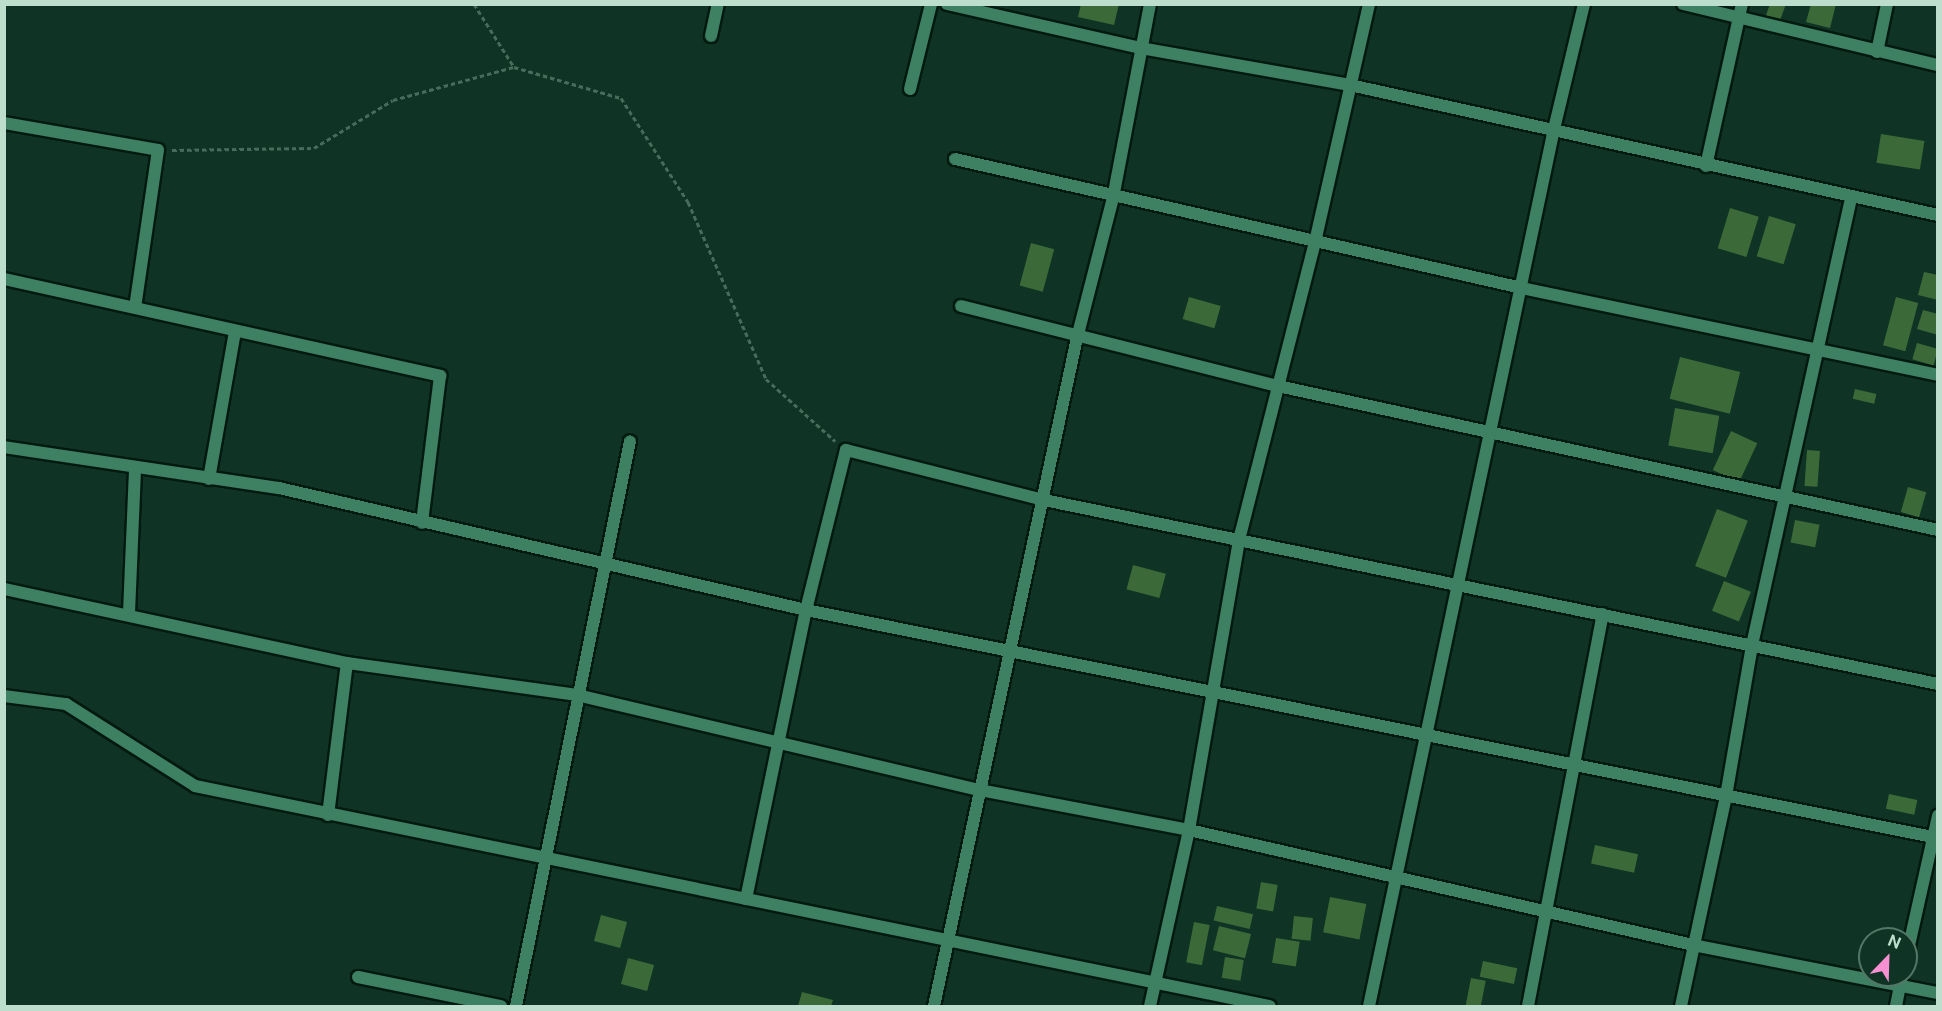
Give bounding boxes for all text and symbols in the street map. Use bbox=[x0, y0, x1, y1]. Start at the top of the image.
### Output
north arrow bbox=[1858, 927, 1918, 987]
text: N bbox=[1885, 931, 1904, 953]

